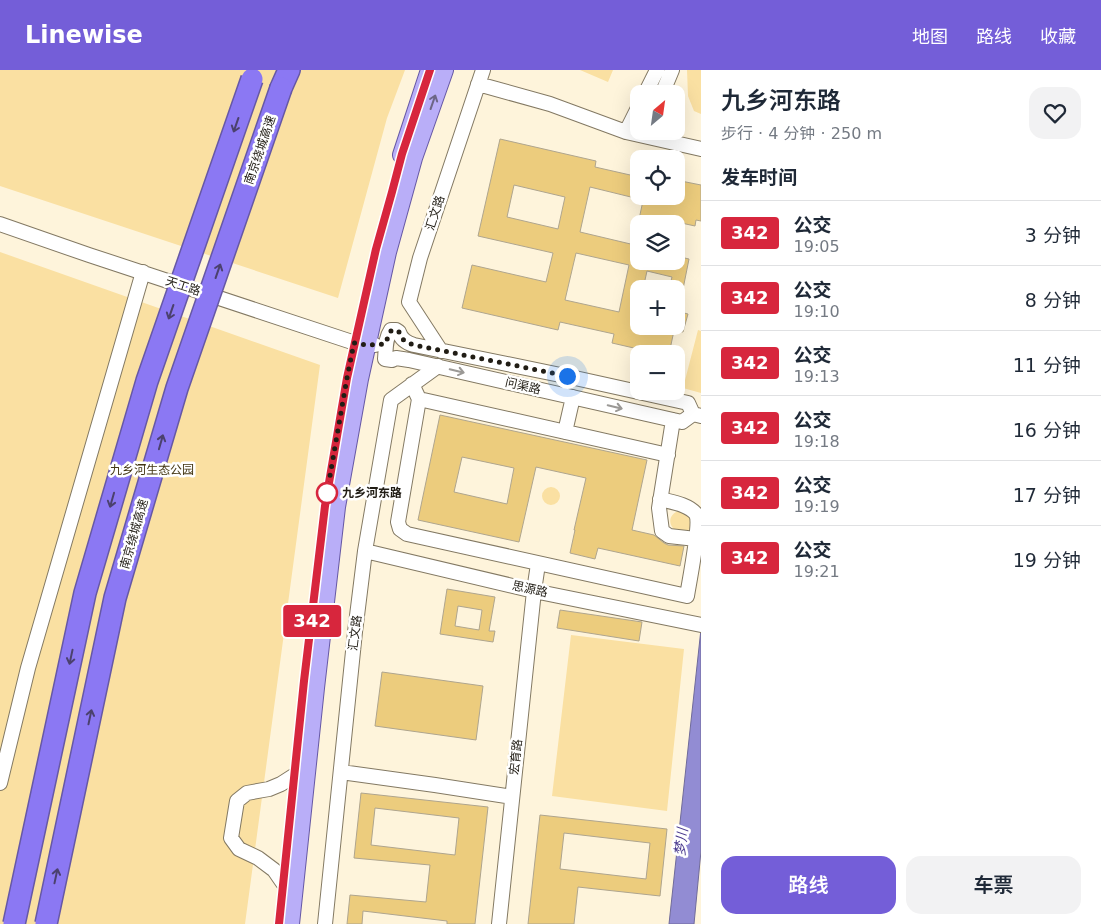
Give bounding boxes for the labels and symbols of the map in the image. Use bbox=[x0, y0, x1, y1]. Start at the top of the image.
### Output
north arrow bbox=[630, 85, 685, 140]
one-way arrow bbox=[429, 95, 438, 110]
street label: 南京绕城高速 bbox=[242, 114, 278, 186]
one-way arrow bbox=[231, 117, 241, 133]
street label: 汇文路 bbox=[423, 194, 447, 232]
one-way arrow bbox=[213, 263, 223, 279]
street label: 天工路 bbox=[164, 274, 202, 298]
one-way arrow bbox=[166, 303, 175, 319]
your location bbox=[555, 364, 580, 389]
one-way arrow bbox=[448, 367, 464, 376]
street label: 问渠路 bbox=[504, 375, 542, 397]
one-way arrow bbox=[607, 403, 623, 412]
one-way arrow bbox=[156, 434, 166, 450]
park label: 九乡河生态公园 bbox=[110, 463, 194, 477]
marker: 九乡河东路 bbox=[316, 482, 338, 504]
place label: 九乡河东路 bbox=[342, 486, 402, 500]
one-way arrow bbox=[107, 492, 117, 508]
street label: 南京绕城高速 bbox=[117, 497, 151, 571]
street label: 思源路 bbox=[511, 578, 549, 600]
line badge: 342 bbox=[283, 605, 341, 637]
street label: 汇文路 bbox=[346, 614, 364, 652]
one-way arrow bbox=[66, 649, 75, 665]
one-way arrow bbox=[85, 710, 95, 726]
street label: 宏育路 bbox=[507, 738, 525, 776]
water label: 梦川 bbox=[672, 825, 691, 857]
one-way arrow bbox=[52, 869, 61, 885]

